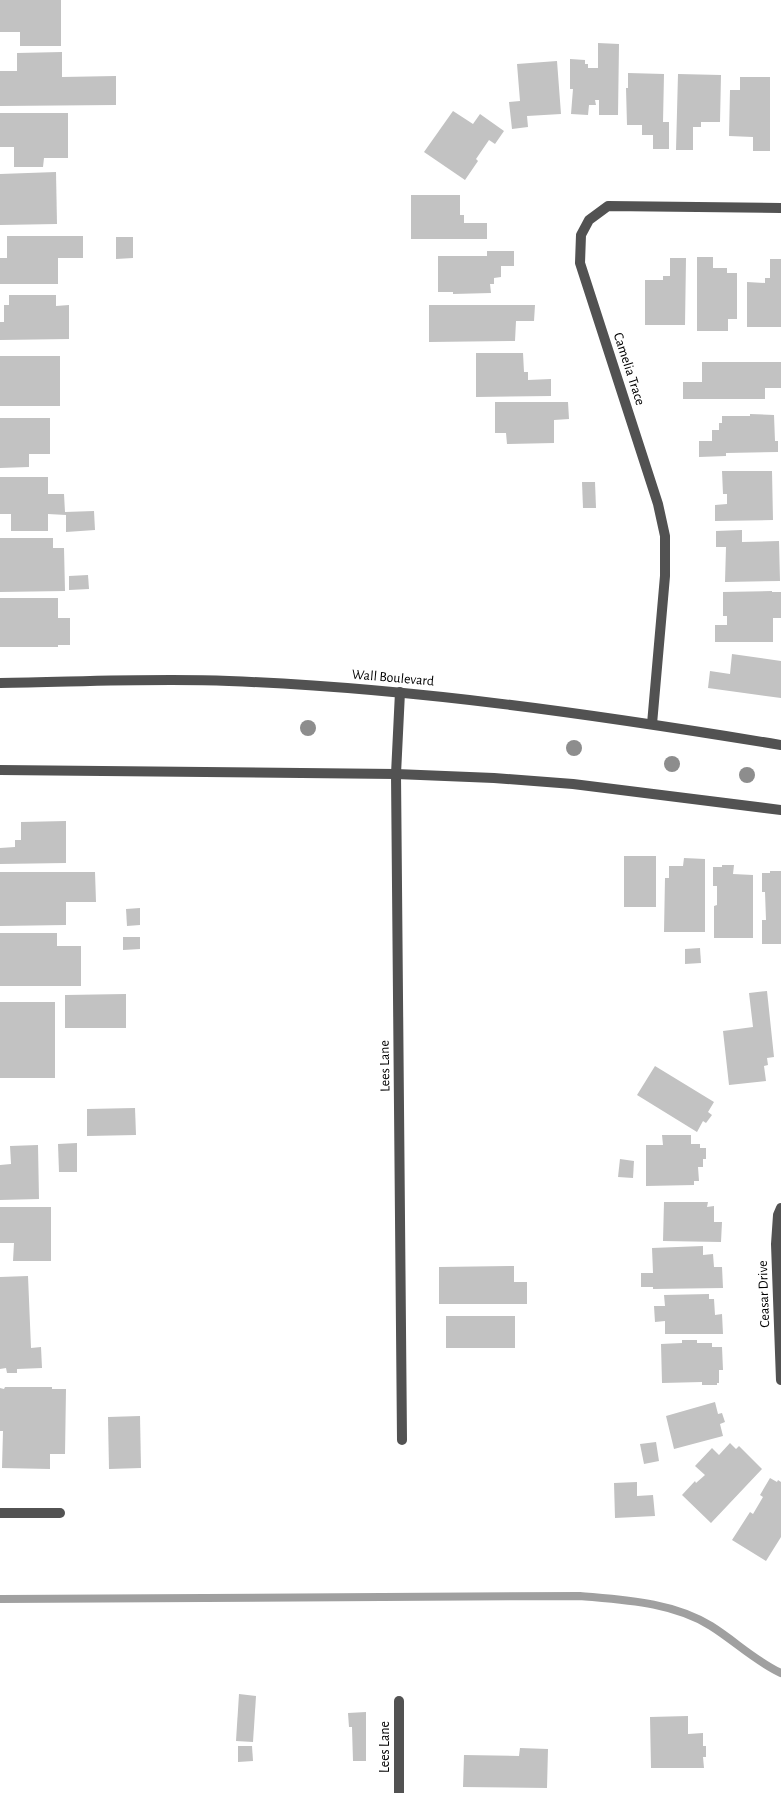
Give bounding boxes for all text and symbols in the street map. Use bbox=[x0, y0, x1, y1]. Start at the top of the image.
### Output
street label: Camelia Trace bbox=[611, 331, 647, 407]
street label: Wall Boulevard bbox=[351, 667, 435, 689]
street label: Lees Lane bbox=[378, 1040, 392, 1092]
street label: Ceasar Drive bbox=[756, 1260, 772, 1328]
street label: Lees Lane bbox=[378, 1721, 392, 1773]

